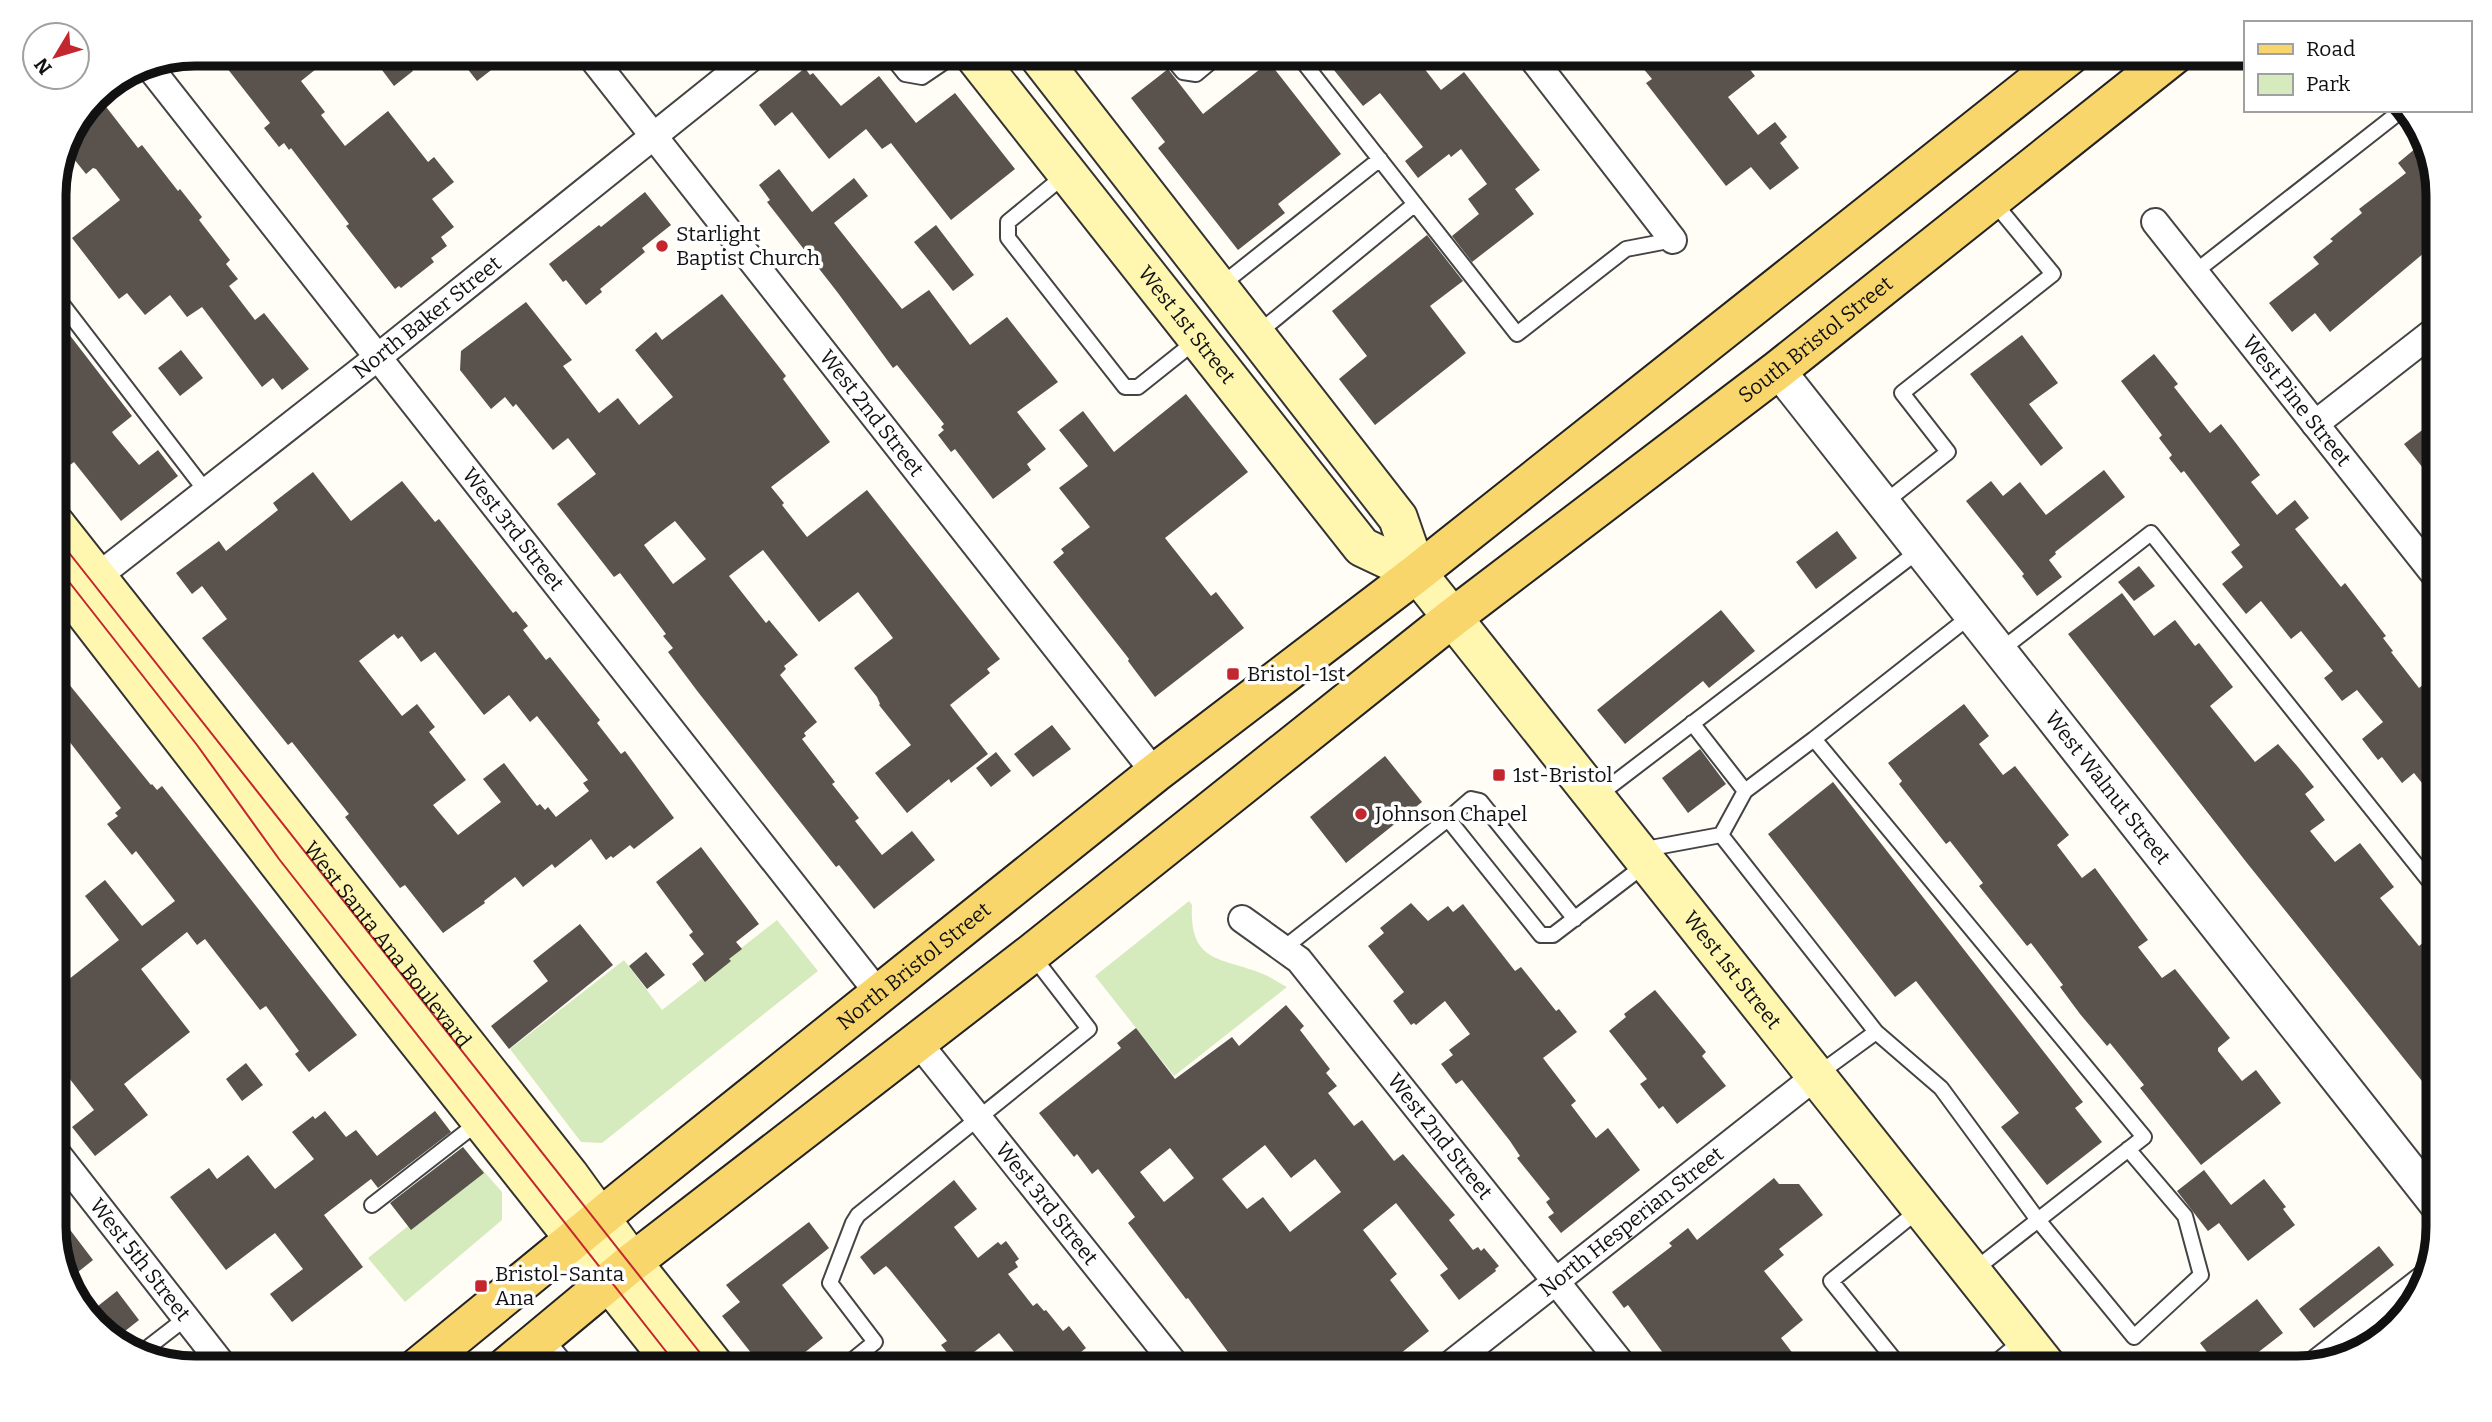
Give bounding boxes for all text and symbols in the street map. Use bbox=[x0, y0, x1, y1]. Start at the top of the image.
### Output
north arrow bbox=[21, 21, 91, 91]
legend bbox=[2244, 21, 2471, 112]
text: Road bbox=[2306, 36, 2355, 62]
text: N bbox=[29, 53, 57, 79]
text: Park bbox=[2306, 71, 2350, 97]
place label: Starlight Baptist Church bbox=[676, 221, 820, 271]
marker: Starlight Baptist Church bbox=[654, 238, 670, 254]
street label: North Baker Street bbox=[348, 250, 507, 385]
street label: West 1st Street bbox=[1132, 261, 1241, 389]
street label: South Bristol Street bbox=[1733, 270, 1898, 409]
street label: West Pine Street bbox=[2237, 330, 2357, 472]
street label: West 2nd Street bbox=[814, 345, 930, 482]
street label: West 3rd Street bbox=[457, 462, 570, 596]
place label: Bristol-1st bbox=[1247, 661, 1346, 687]
marker: Bristol-1st bbox=[1225, 666, 1241, 682]
street label: West Walnut Street bbox=[2039, 706, 2176, 870]
place label: 1st-Bristol bbox=[1513, 762, 1613, 788]
marker: 1st-Bristol bbox=[1491, 767, 1507, 783]
place label: Johnson Chapel bbox=[1374, 801, 1527, 827]
marker: Johnson Chapel bbox=[1353, 806, 1369, 822]
street label: West Santa Ana Boulevard bbox=[298, 836, 477, 1053]
street label: North Bristol Street bbox=[832, 896, 996, 1036]
street label: West 1st Street bbox=[1677, 906, 1787, 1034]
street label: West 2nd Street bbox=[1382, 1068, 1498, 1205]
street label: West 3rd Street bbox=[990, 1137, 1104, 1270]
street label: North Hesperian Street bbox=[1534, 1141, 1729, 1303]
street label: West 5th Street bbox=[84, 1193, 196, 1326]
place label: Bristol-Santa Ana bbox=[495, 1261, 625, 1311]
marker: Bristol-Santa Ana bbox=[473, 1278, 489, 1294]

